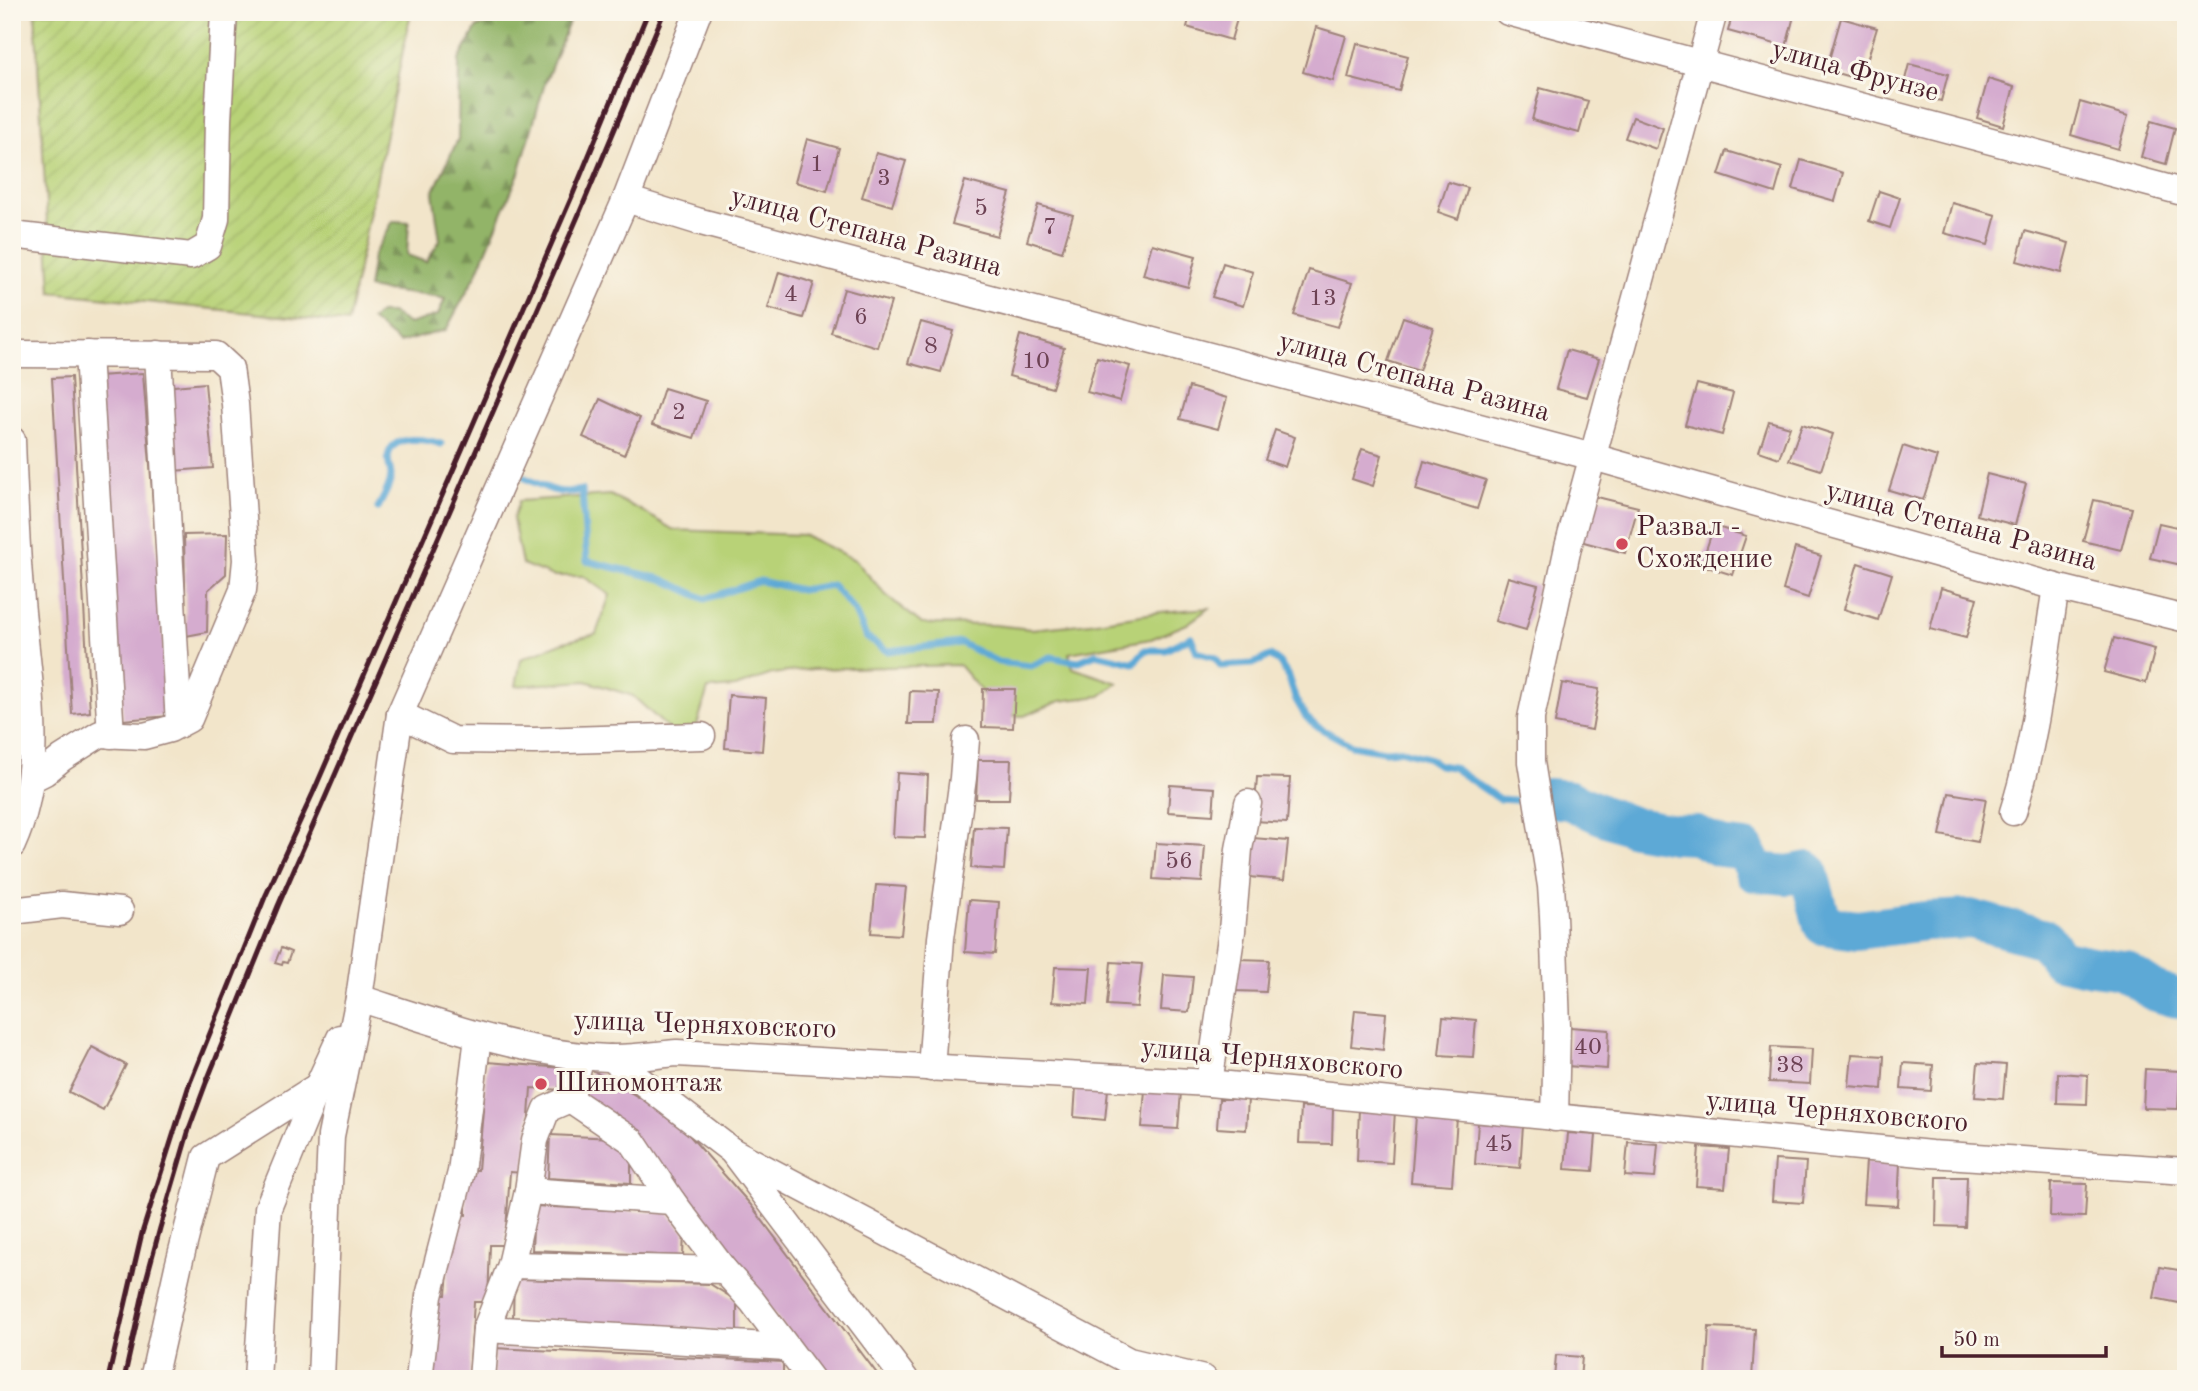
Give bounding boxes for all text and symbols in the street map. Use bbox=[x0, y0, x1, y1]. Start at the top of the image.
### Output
street label: улица Фрунзе bbox=[1768, 36, 1942, 108]
house number: 1 bbox=[810, 153, 824, 177]
house number: 3 bbox=[877, 167, 891, 191]
street label: улица Степана Разина bbox=[727, 183, 1005, 283]
house number: 5 bbox=[974, 197, 988, 221]
house number: 7 bbox=[1043, 216, 1057, 240]
house number: 4 bbox=[784, 283, 798, 307]
house number: 13 bbox=[1309, 287, 1337, 311]
house number: 6 bbox=[854, 306, 868, 330]
street label: улица Степана Разина bbox=[1275, 328, 1553, 428]
house number: 8 bbox=[924, 335, 938, 359]
house number: 10 bbox=[1022, 350, 1050, 374]
house number: 2 bbox=[672, 401, 686, 425]
street label: улица Степана Разина bbox=[1822, 477, 2100, 577]
place label: Развал - Схождение bbox=[1636, 514, 1773, 574]
marker: Развал - Схождение bbox=[1614, 536, 1630, 552]
house number: 56 bbox=[1165, 850, 1193, 874]
street label: улица Черняховского bbox=[573, 1007, 837, 1045]
street label: улица Черняховского bbox=[1140, 1035, 1404, 1085]
house number: 40 bbox=[1574, 1036, 1602, 1060]
house number: 38 bbox=[1776, 1054, 1804, 1078]
place label: Шиномонтаж bbox=[555, 1070, 723, 1098]
marker: Шиномонтаж bbox=[533, 1076, 549, 1092]
street label: улица Черняховского bbox=[1705, 1088, 1969, 1138]
house number: 45 bbox=[1485, 1133, 1513, 1157]
scale bar bbox=[1942, 1314, 2107, 1358]
text: 50 m bbox=[1953, 1330, 2000, 1351]

